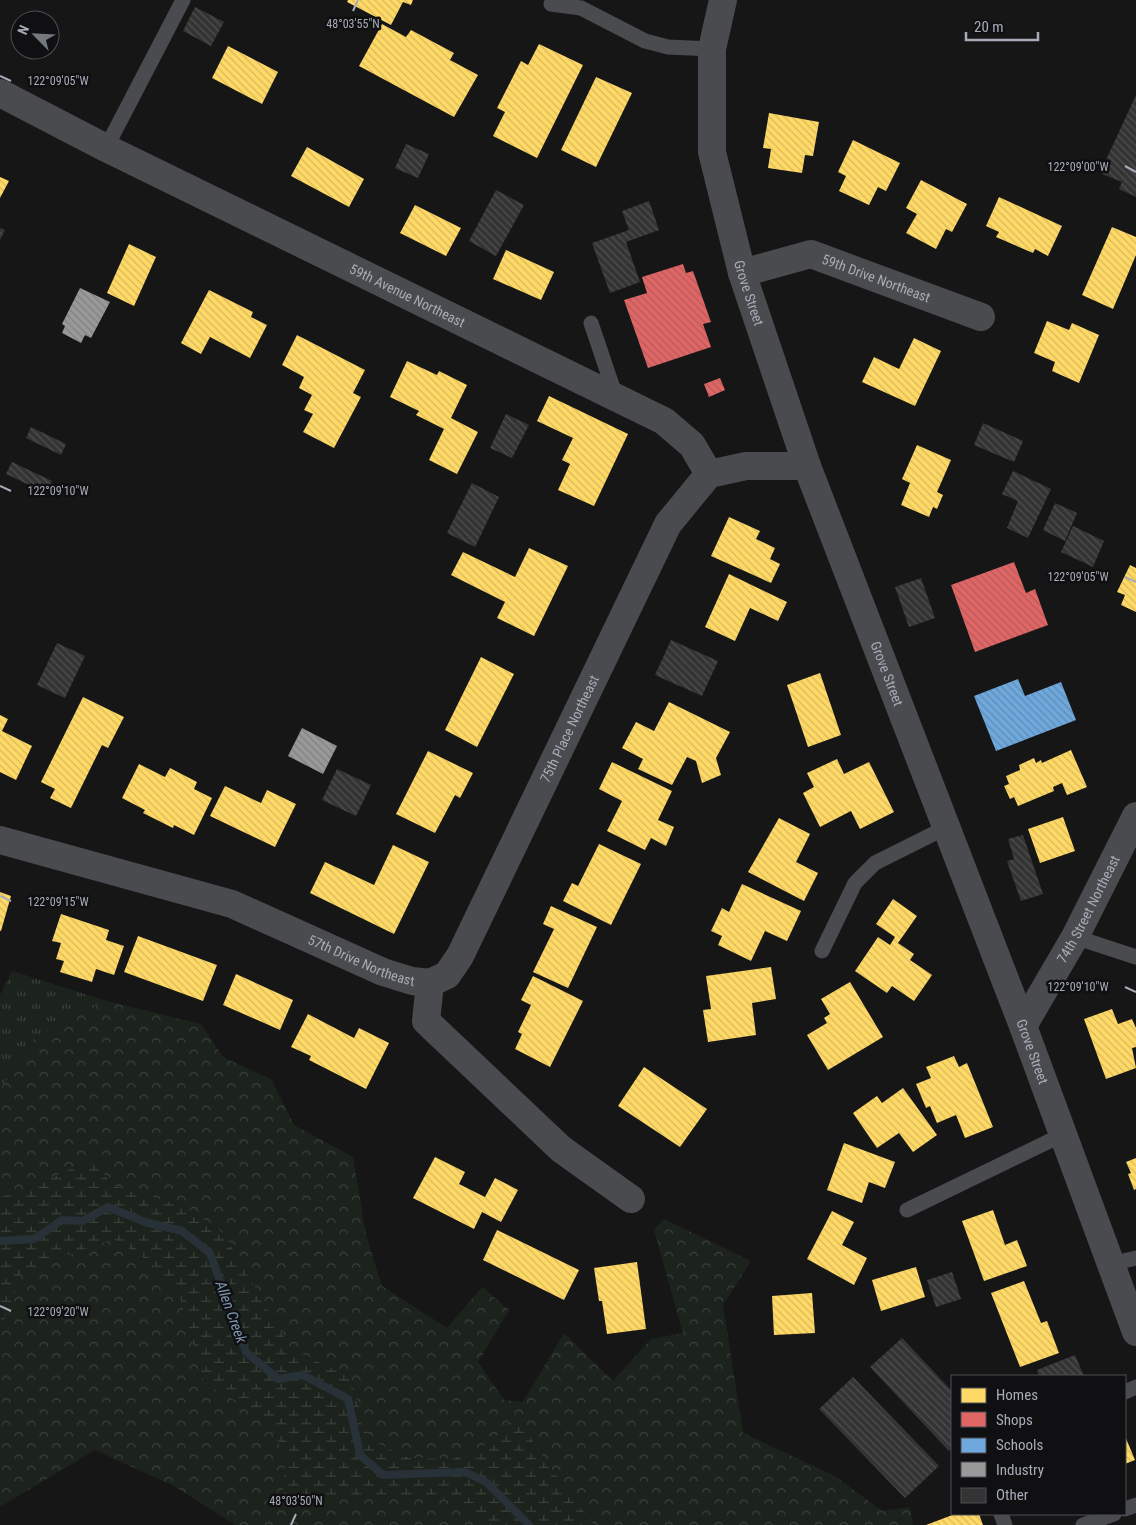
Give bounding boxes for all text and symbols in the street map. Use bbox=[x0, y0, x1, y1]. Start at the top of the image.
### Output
north arrow bbox=[10, 10, 60, 60]
scale bar bbox=[966, 10, 1038, 42]
text: 48°03'55"N bbox=[326, 17, 380, 31]
text: 20 m bbox=[974, 18, 1004, 36]
text: N bbox=[14, 23, 32, 37]
text: 122°09'05"W bbox=[27, 74, 89, 88]
text: 122°09'00"W bbox=[1047, 160, 1109, 174]
street label: 59th Drive Northeast bbox=[820, 251, 932, 305]
street label: Grove Street bbox=[731, 259, 767, 328]
street label: 59th Avenue Northeast bbox=[347, 260, 468, 330]
text: 122°09'10"W bbox=[27, 484, 89, 498]
text: 122°09'05"W bbox=[1047, 570, 1109, 584]
street label: Grove Street bbox=[867, 639, 907, 708]
street label: 75th Place Northeast bbox=[537, 673, 602, 785]
street label: 74th Street Northeast bbox=[1054, 853, 1123, 966]
text: 122°09'15"W bbox=[27, 895, 89, 909]
street label: 57th Drive Northeast bbox=[306, 931, 415, 989]
text: 122°09'10"W bbox=[1047, 980, 1109, 994]
street label: Grove Street bbox=[1013, 1017, 1052, 1086]
water label: Allen Creek bbox=[211, 1277, 251, 1346]
text: 122°09'20"W bbox=[27, 1305, 89, 1319]
legend bbox=[951, 1375, 1126, 1515]
text: Homes bbox=[996, 1386, 1038, 1404]
text: Shops bbox=[996, 1411, 1033, 1429]
text: Schools bbox=[996, 1436, 1043, 1454]
text: Industry bbox=[996, 1461, 1044, 1479]
text: Other bbox=[996, 1486, 1029, 1504]
text: 48°03'50"N bbox=[269, 1494, 323, 1508]

